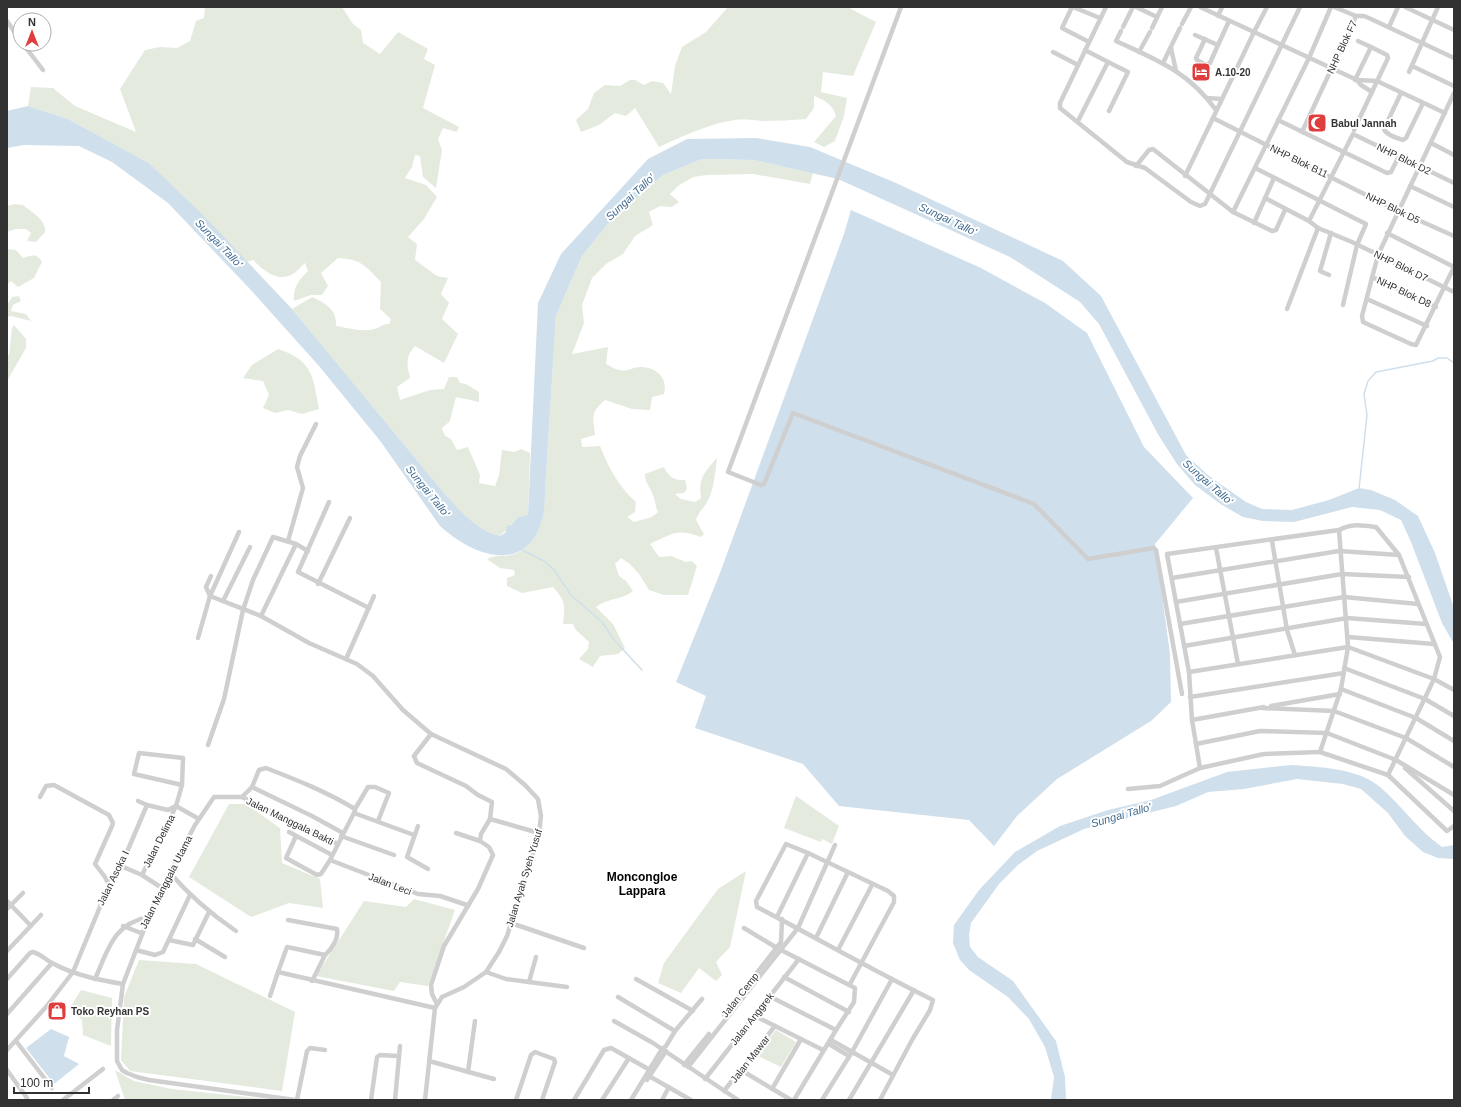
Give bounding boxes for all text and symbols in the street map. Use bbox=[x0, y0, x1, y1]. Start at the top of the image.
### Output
north arrow bbox=[12, 12, 52, 52]
text: N bbox=[28, 16, 36, 28]
street label: NHP Blok F7 bbox=[1325, 18, 1359, 75]
hotel icon: A.10-20 bbox=[1190, 61, 1212, 83]
place label: A.10-20 bbox=[1215, 67, 1251, 78]
mosque icon: Babul Jannah bbox=[1306, 112, 1328, 134]
place label: Babul Jannah bbox=[1331, 118, 1397, 129]
street label: NHP Blok D2 bbox=[1375, 141, 1433, 177]
street label: NHP Blok B11 bbox=[1268, 142, 1330, 180]
water label: Sungai Tallo' bbox=[603, 171, 658, 223]
street label: NHP Blok D5 bbox=[1364, 190, 1422, 226]
water label: Sungai Tallo' bbox=[917, 200, 980, 238]
water label: Sungai Tallo' bbox=[193, 216, 246, 270]
street label: NHP Blok D7 bbox=[1372, 248, 1430, 284]
street label: NHP Blok D8 bbox=[1375, 275, 1433, 310]
water label: Sungai Tallo' bbox=[1181, 457, 1236, 508]
water label: Sungai Tallo' bbox=[404, 463, 453, 520]
street label: Jalan Manggala Bakti bbox=[245, 795, 335, 847]
water label: Sungai Tallo' bbox=[1089, 800, 1153, 829]
street label: Jalan Delima bbox=[141, 812, 177, 869]
street label: Jalan Ayah Syeh Yusuf bbox=[504, 827, 544, 928]
street label: Jalan Manggala Utama bbox=[138, 833, 194, 930]
street label: Jalan Asoka I bbox=[95, 849, 131, 907]
district label: Moncongloe Lappara bbox=[607, 870, 678, 898]
street label: Jalan Leci bbox=[367, 871, 413, 897]
street label: Jalan Cemp bbox=[719, 970, 761, 1019]
street label: Jalan Anggrek bbox=[728, 990, 776, 1047]
shop icon: Toko Reyhan PS bbox=[46, 1000, 68, 1022]
place label: Toko Reyhan PS bbox=[71, 1006, 149, 1017]
street label: Jalan Mawar bbox=[728, 1033, 772, 1085]
scale bar bbox=[14, 1069, 89, 1095]
text: 100 m bbox=[20, 1076, 53, 1090]

